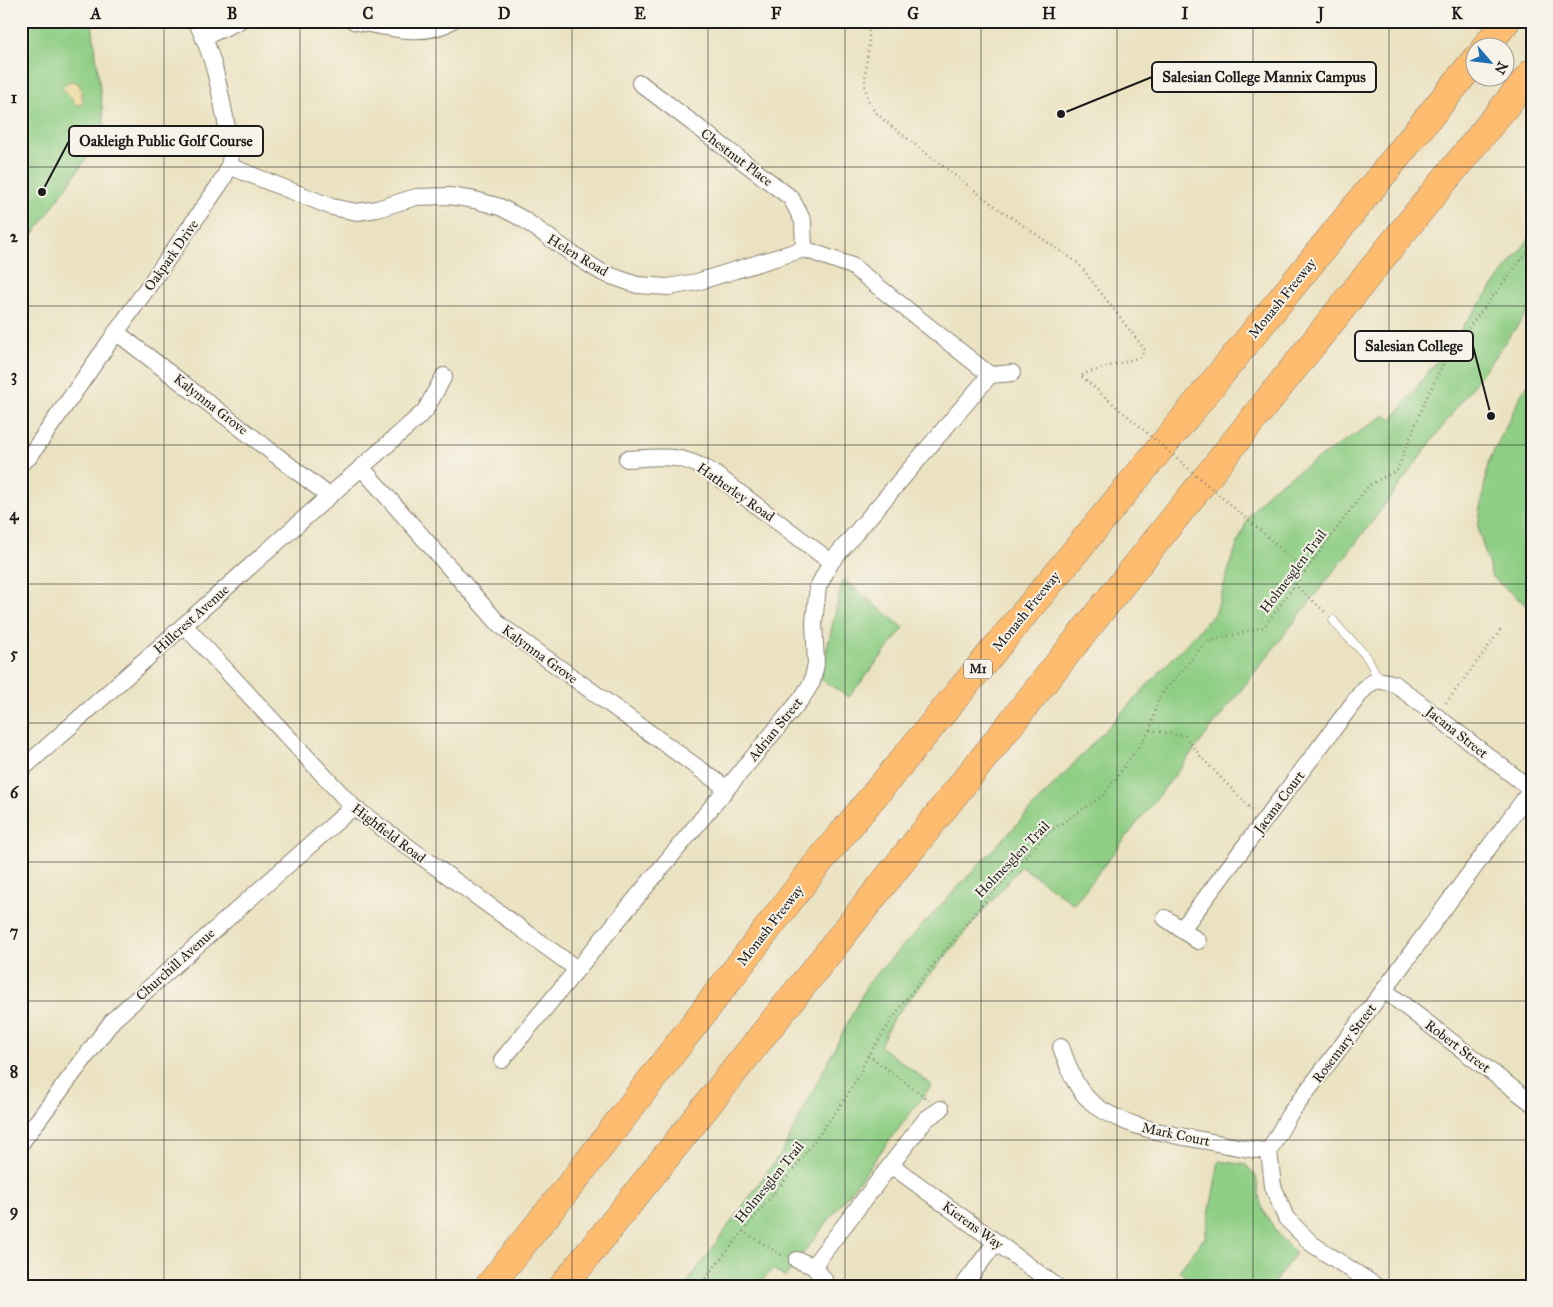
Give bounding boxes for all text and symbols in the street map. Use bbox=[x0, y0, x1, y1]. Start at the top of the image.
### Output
text: A bbox=[90, 4, 102, 23]
text: B bbox=[227, 4, 237, 23]
text: C bbox=[363, 4, 374, 23]
text: D bbox=[498, 4, 511, 23]
text: E bbox=[634, 4, 646, 23]
text: F bbox=[771, 4, 782, 23]
text: G bbox=[907, 4, 919, 23]
text: H bbox=[1042, 4, 1056, 23]
text: I bbox=[1182, 4, 1189, 23]
text: J bbox=[1316, 4, 1325, 24]
text: K bbox=[1451, 4, 1463, 23]
north arrow bbox=[1466, 38, 1516, 88]
text: N bbox=[1491, 59, 1511, 77]
callout: Salesian College Mannix Campus bbox=[1152, 62, 1376, 92]
text: Salesian College Mannix Campus bbox=[1162, 68, 1366, 87]
text: 1 bbox=[11, 88, 18, 107]
street label: Chestnut Place bbox=[697, 125, 776, 190]
callout: Oakleigh Public Golf Course bbox=[69, 126, 263, 156]
text: Oakleigh Public Golf Course bbox=[79, 132, 253, 151]
street label: Oakpark Drive bbox=[141, 216, 202, 294]
text: 2 bbox=[10, 227, 19, 246]
street label: Helen Road bbox=[544, 231, 611, 280]
street label: Monash Freeway bbox=[1245, 255, 1320, 342]
callout: Salesian College bbox=[1355, 331, 1473, 361]
text: Salesian College bbox=[1365, 337, 1464, 356]
text: 3 bbox=[11, 366, 17, 386]
street label: Kalymna Grove bbox=[170, 370, 251, 439]
street label: Hatherley Road bbox=[694, 459, 778, 525]
text: 4 bbox=[10, 505, 20, 525]
street label: Holmesglen Trail bbox=[1256, 526, 1330, 616]
street label: Monash Freeway bbox=[989, 568, 1064, 655]
street label: Hillcrest Avenue bbox=[150, 581, 233, 658]
street label: Kalymna Grove bbox=[499, 621, 581, 688]
text: 5 bbox=[10, 644, 18, 663]
road number: M1 bbox=[964, 660, 992, 679]
street label: Adrian Street bbox=[744, 694, 806, 765]
street label: Jacana Street bbox=[1420, 702, 1491, 763]
street label: Jacana Court bbox=[1249, 768, 1309, 839]
text: 6 bbox=[10, 783, 19, 802]
street label: Highfield Road bbox=[349, 800, 429, 867]
street label: Holmesglen Trail bbox=[971, 817, 1053, 901]
street label: Monash Freeway bbox=[734, 881, 807, 969]
text: 7 bbox=[10, 922, 19, 941]
street label: Churchill Avenue bbox=[132, 924, 218, 1004]
street label: Rosemary Street bbox=[1309, 1000, 1380, 1086]
street label: Robert Street bbox=[1422, 1016, 1494, 1077]
text: 8 bbox=[10, 1062, 18, 1081]
street label: Mark Court bbox=[1140, 1119, 1212, 1150]
street label: Holmesglen Trail bbox=[731, 1138, 808, 1227]
street label: Kierens Way bbox=[939, 1198, 1007, 1253]
text: 9 bbox=[10, 1201, 18, 1221]

